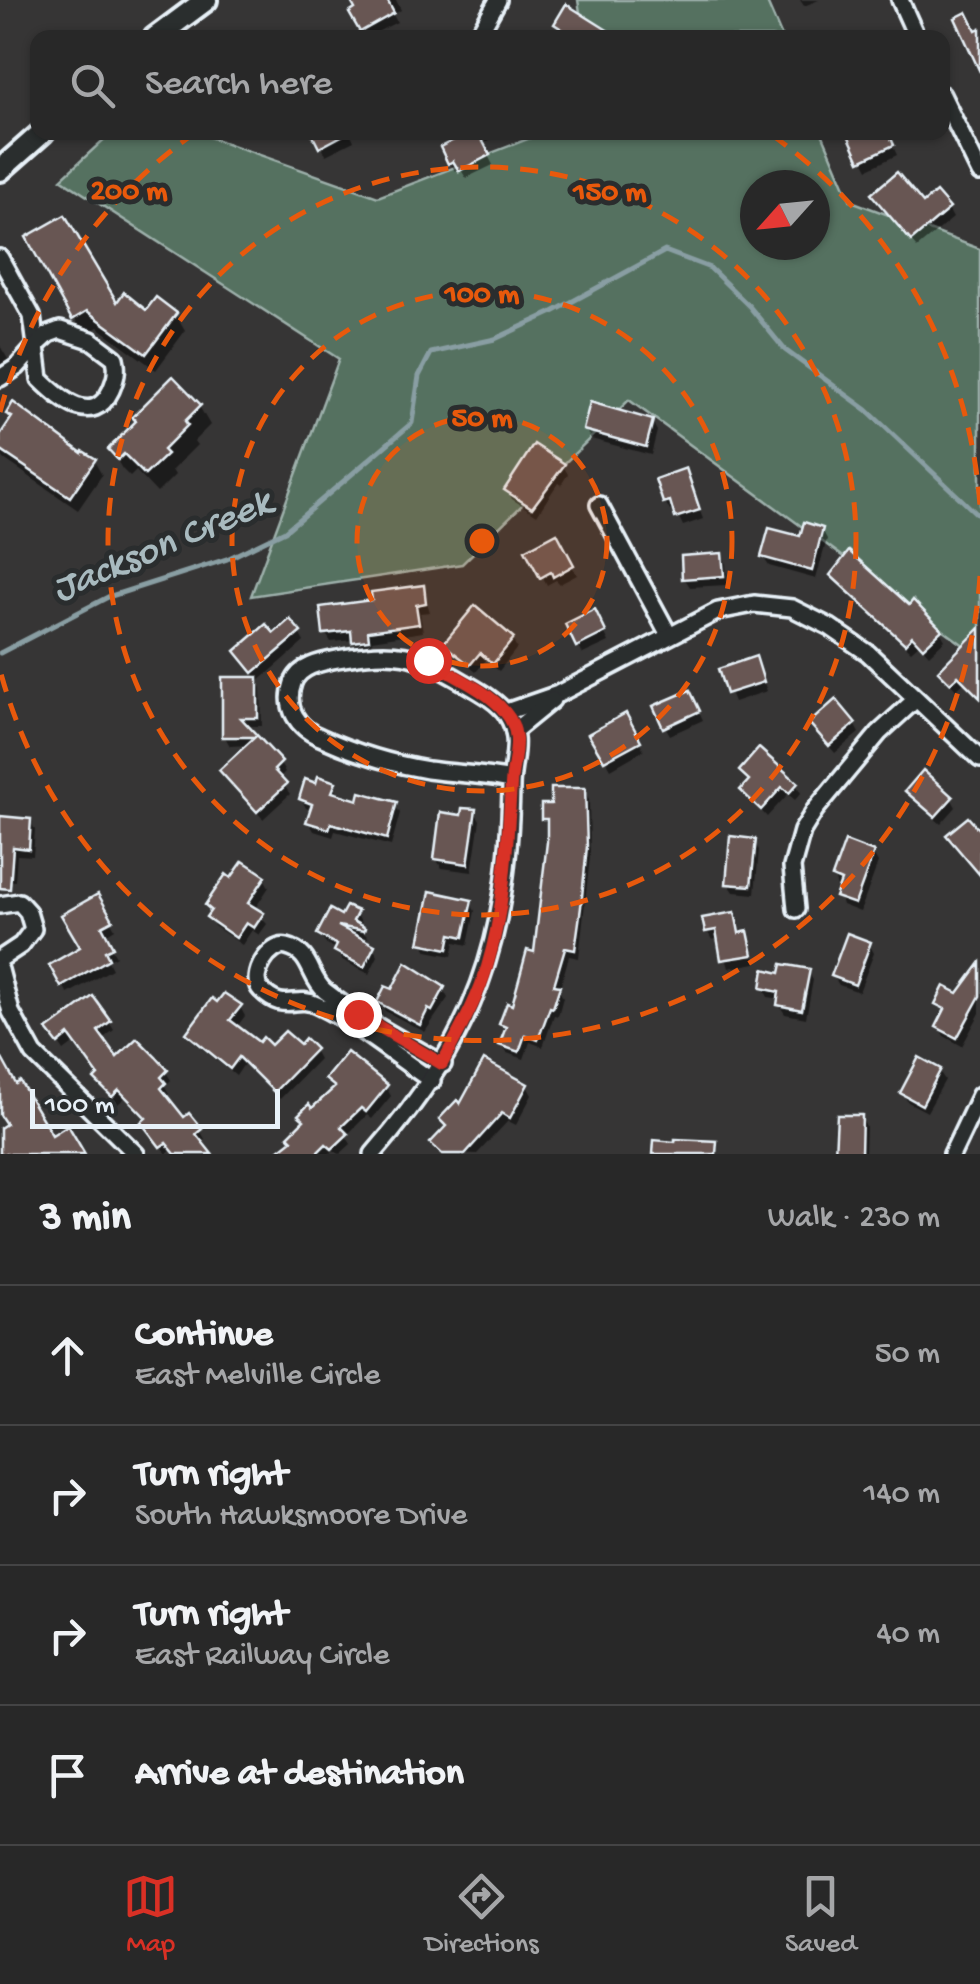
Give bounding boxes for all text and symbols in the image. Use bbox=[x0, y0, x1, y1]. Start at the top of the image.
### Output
search box bbox=[30, 30, 950, 140]
icon: search bbox=[65, 58, 120, 113]
text: Search here bbox=[145, 63, 332, 107]
north arrow bbox=[740, 170, 830, 260]
text: 200 m bbox=[90, 176, 168, 211]
text: 150 m bbox=[572, 177, 647, 212]
text: 100 m bbox=[444, 279, 520, 314]
text: 50 m bbox=[451, 403, 513, 438]
water label: Jackson Creek bbox=[46, 479, 284, 615]
centre of rings bbox=[464, 523, 500, 559]
route start bbox=[406, 638, 452, 684]
route end bbox=[336, 992, 382, 1038]
scale bar bbox=[30, 1084, 280, 1128]
text: 100 m bbox=[45, 1090, 115, 1123]
text: 3 min bbox=[40, 1195, 131, 1244]
text: Walk · 230 m bbox=[768, 1200, 940, 1238]
text: Continue bbox=[135, 1314, 273, 1358]
icon: ahead bbox=[40, 1328, 95, 1383]
text: 50 m bbox=[875, 1336, 940, 1374]
text: East Melville Circle bbox=[135, 1358, 380, 1396]
text: Turn right bbox=[135, 1454, 287, 1498]
icon: right bbox=[40, 1468, 95, 1523]
text: 140 m bbox=[863, 1476, 940, 1514]
text: South Hawksmoore Drive bbox=[135, 1498, 467, 1536]
text: Turn right bbox=[135, 1594, 287, 1638]
icon: right bbox=[40, 1608, 95, 1663]
text: 40 m bbox=[876, 1616, 940, 1654]
text: East Railway Circle bbox=[135, 1638, 390, 1676]
icon: arrive bbox=[40, 1748, 95, 1803]
text: Arrive at destination bbox=[135, 1753, 464, 1797]
tab: Map bbox=[123, 1869, 178, 1962]
tab: Directions bbox=[425, 1869, 539, 1962]
tab: Saved bbox=[785, 1869, 857, 1962]

